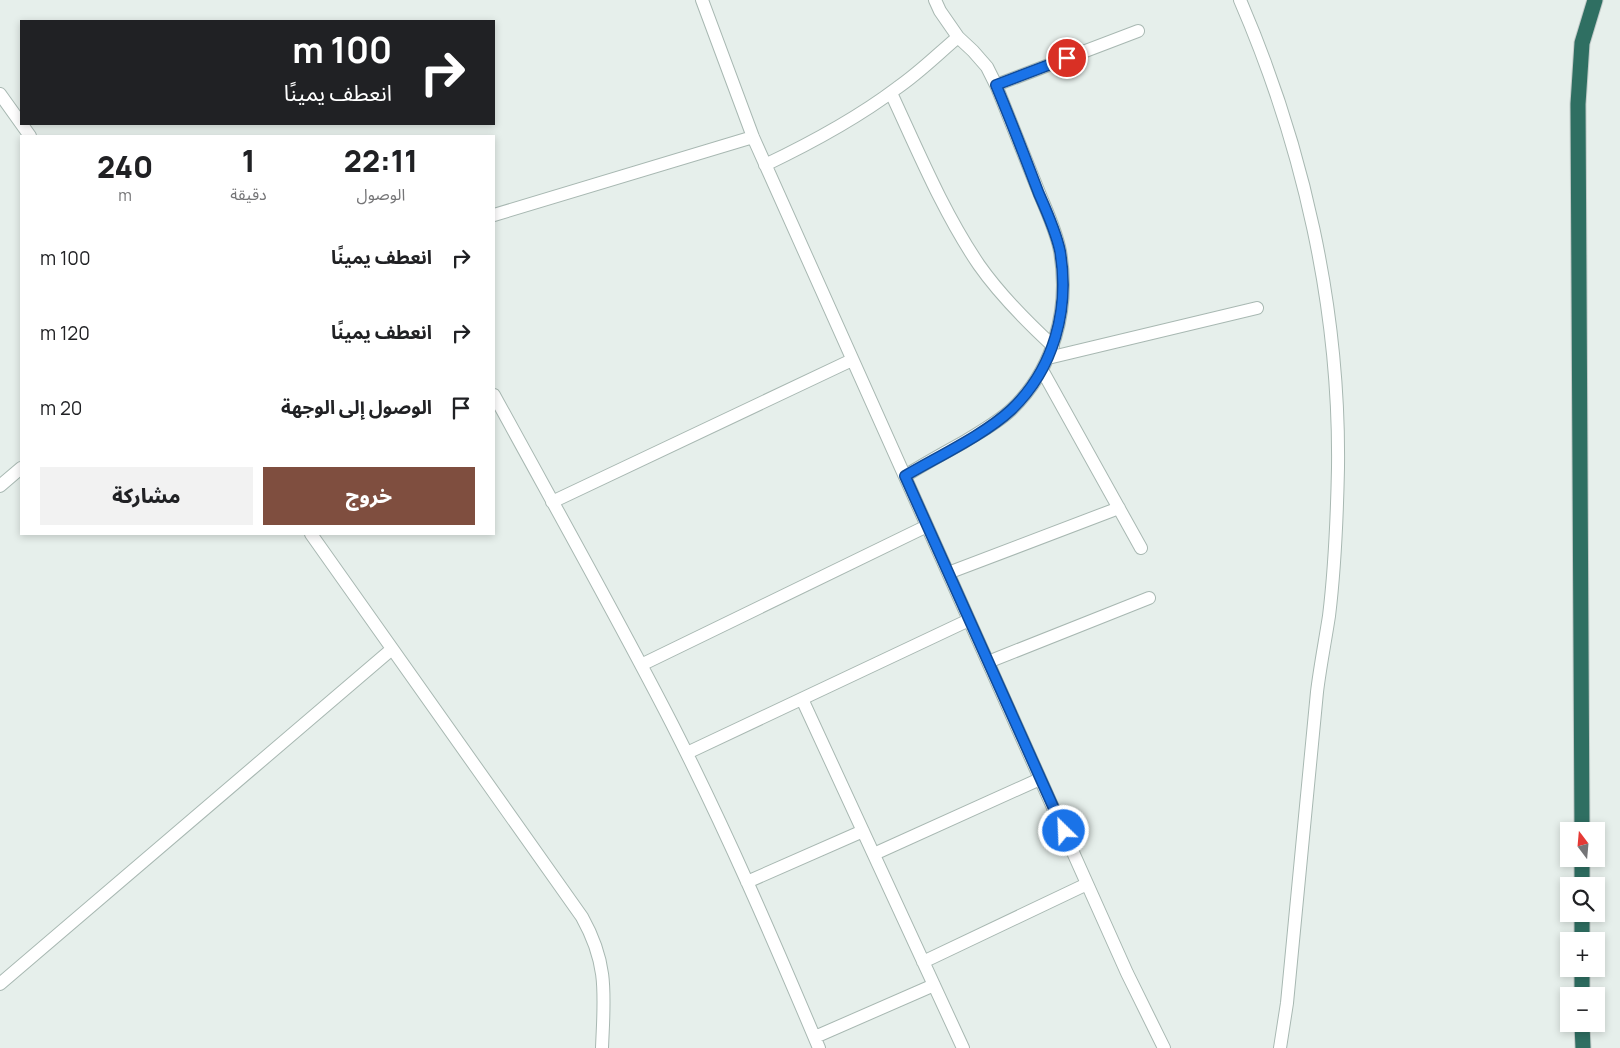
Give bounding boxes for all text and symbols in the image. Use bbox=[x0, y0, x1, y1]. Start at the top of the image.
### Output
text: 100 m bbox=[292, 26, 392, 74]
pin bbox=[1046, 37, 1088, 79]
icon: right bbox=[410, 40, 475, 105]
icon: arrive bbox=[1053, 44, 1081, 72]
text: انعطف يمينًا bbox=[284, 78, 392, 108]
text: 1 bbox=[242, 140, 255, 181]
text: 22:11 bbox=[344, 140, 418, 181]
text: 240 bbox=[97, 146, 153, 187]
text: دقيقة bbox=[230, 183, 267, 205]
text: الوصول bbox=[357, 183, 405, 205]
text: m bbox=[118, 184, 132, 206]
text: انعطف يمينًا bbox=[331, 244, 432, 270]
icon: right bbox=[447, 244, 475, 272]
text: 100 m bbox=[40, 245, 91, 271]
text: انعطف يمينًا bbox=[331, 319, 432, 345]
icon: right bbox=[447, 319, 475, 347]
text: 120 m bbox=[40, 320, 90, 346]
text: الوصول إلى الوجهة bbox=[281, 394, 432, 420]
icon: arrive bbox=[447, 394, 475, 422]
text: 20 m bbox=[40, 395, 82, 421]
button: مشاركة bbox=[40, 467, 253, 525]
button: خروج bbox=[263, 467, 475, 525]
position arrow bbox=[1037, 804, 1089, 856]
north arrow bbox=[1560, 822, 1605, 868]
map controls bbox=[1560, 822, 1605, 1032]
button: search bbox=[1560, 877, 1605, 922]
button: + bbox=[1560, 932, 1605, 977]
button: − bbox=[1560, 987, 1605, 1032]

